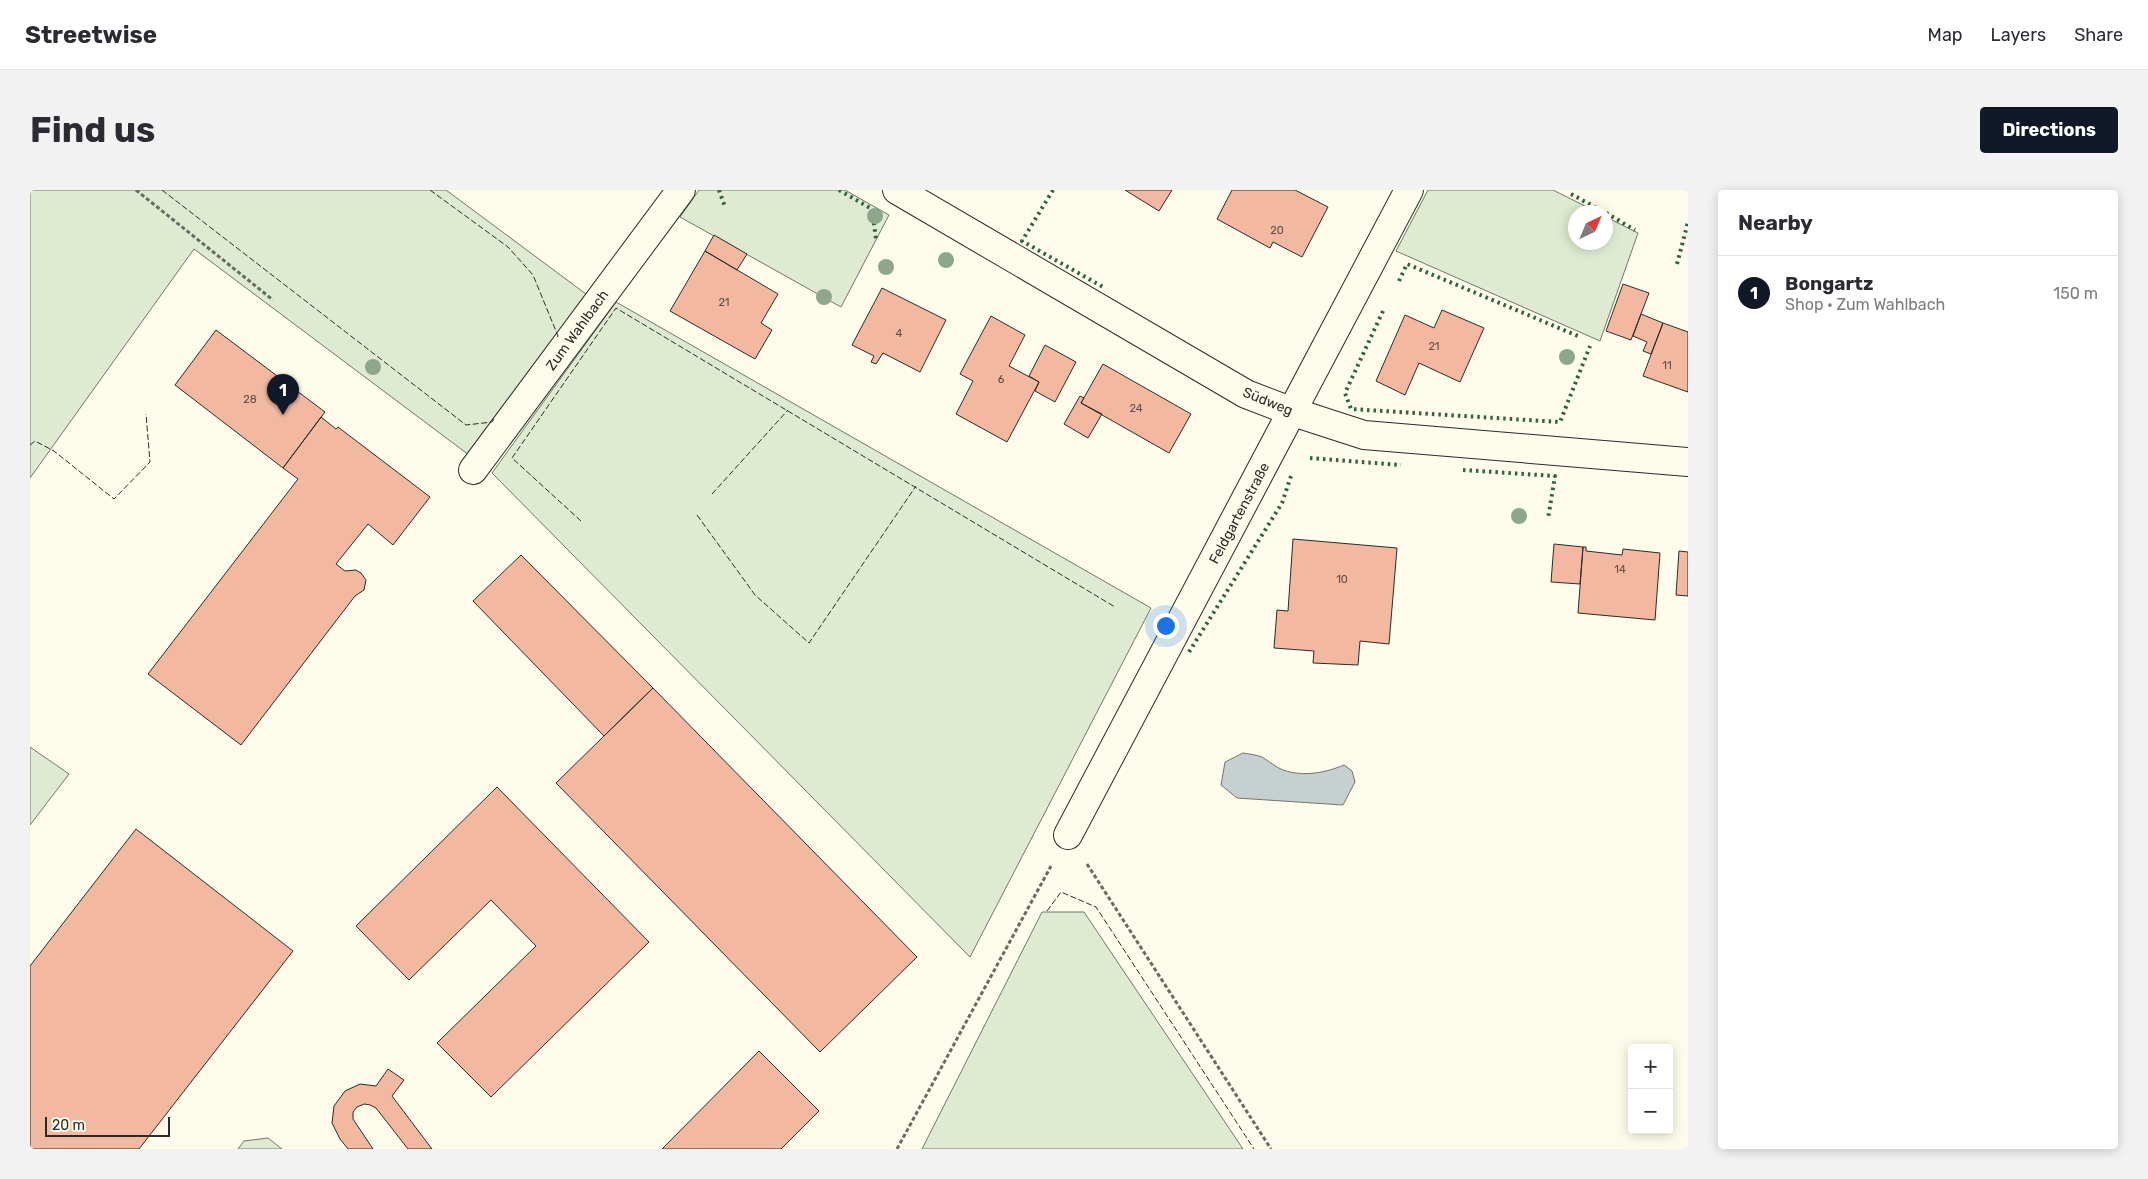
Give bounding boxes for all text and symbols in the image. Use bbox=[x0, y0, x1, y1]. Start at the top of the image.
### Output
text: Streetwise bbox=[25, 21, 157, 49]
text: Map bbox=[1928, 24, 1963, 46]
text: Layers bbox=[1991, 24, 2046, 46]
text: Share bbox=[2074, 24, 2123, 46]
button: Directions bbox=[1980, 107, 2118, 153]
text: Find us bbox=[30, 109, 155, 151]
north arrow bbox=[1568, 205, 1613, 250]
text: Nearby bbox=[1738, 210, 1813, 235]
house number: 20 bbox=[1270, 224, 1284, 237]
text: Bongartz bbox=[1785, 272, 1873, 295]
text: 1 bbox=[1750, 284, 1758, 303]
text: 150 m bbox=[2053, 284, 2098, 303]
street label: Zum Wahlbach bbox=[543, 287, 612, 374]
text: Shop · Zum Wahlbach bbox=[1785, 295, 1945, 314]
house number: 21 bbox=[718, 296, 730, 309]
house number: 4 bbox=[896, 327, 903, 340]
house number: 21 bbox=[1428, 340, 1440, 353]
house number: 11 bbox=[1662, 359, 1672, 372]
house number: 6 bbox=[998, 373, 1005, 386]
pin: 1 bbox=[267, 374, 299, 415]
street label: Südweg bbox=[1240, 384, 1295, 419]
house number: 28 bbox=[243, 393, 257, 406]
house number: 24 bbox=[1129, 402, 1143, 415]
street label: Feldgartenstraße bbox=[1206, 459, 1273, 567]
house number: 14 bbox=[1614, 563, 1626, 576]
house number: 10 bbox=[1336, 573, 1348, 586]
your location bbox=[1153, 613, 1179, 639]
map controls bbox=[1628, 1044, 1673, 1134]
button: + bbox=[1628, 1044, 1673, 1089]
button: − bbox=[1628, 1089, 1673, 1134]
scale bar bbox=[45, 1114, 170, 1137]
text: 20 m bbox=[52, 1117, 85, 1134]

